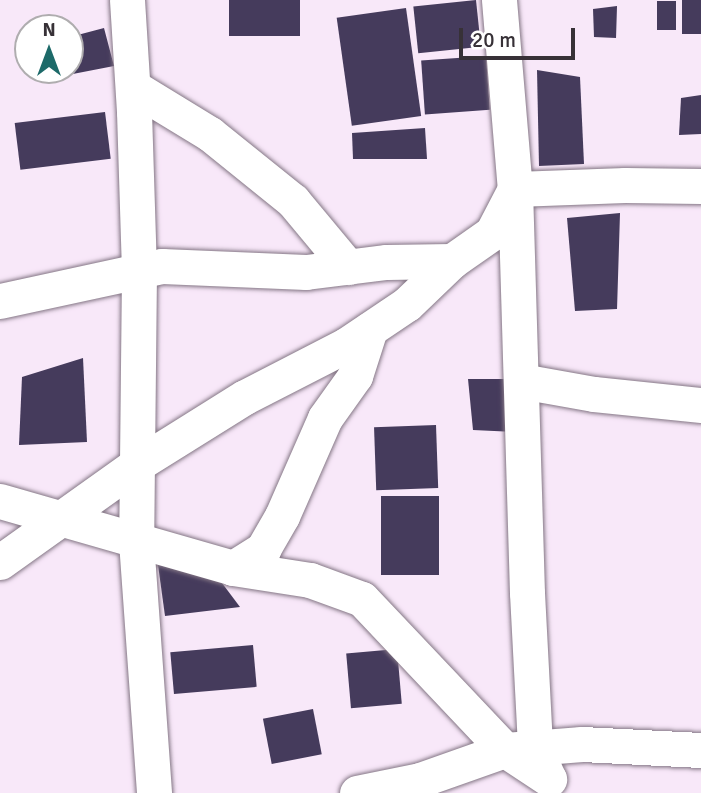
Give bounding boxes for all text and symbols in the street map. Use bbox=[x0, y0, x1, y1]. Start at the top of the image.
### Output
north arrow bbox=[14, 14, 84, 84]
scale bar bbox=[463, 14, 578, 58]
text: N bbox=[42, 18, 56, 42]
text: 20 m bbox=[472, 27, 516, 53]

